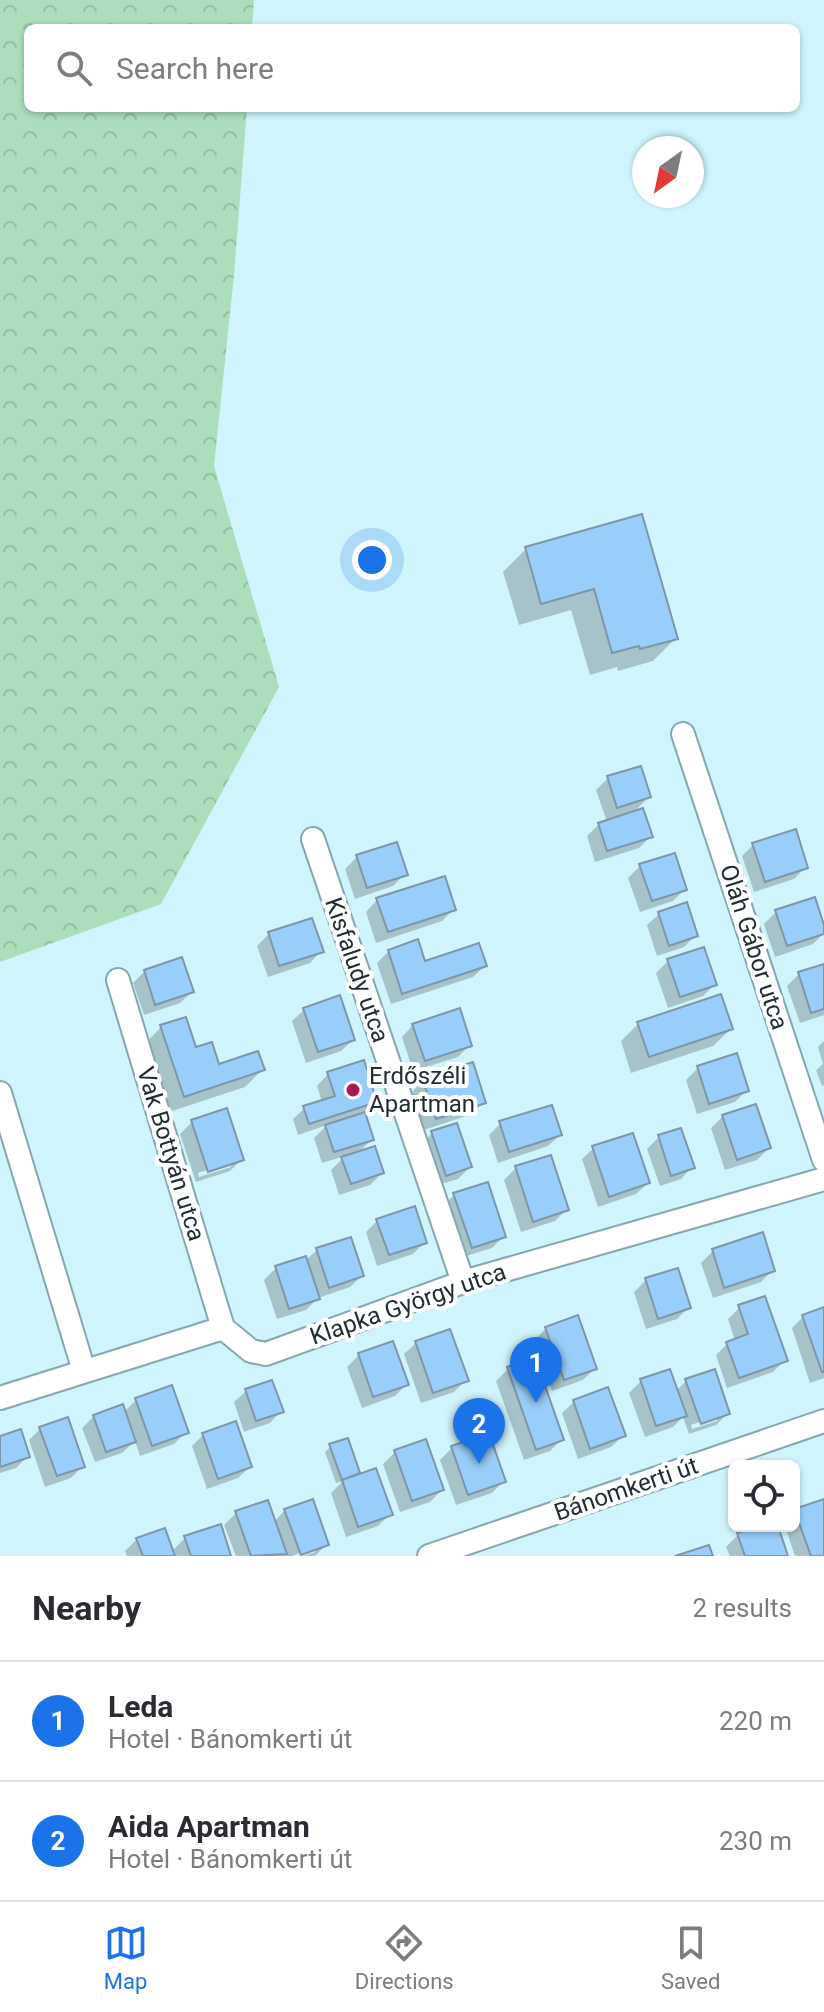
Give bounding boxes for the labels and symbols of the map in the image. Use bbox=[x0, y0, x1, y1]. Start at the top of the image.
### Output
north arrow bbox=[632, 136, 704, 208]
your location bbox=[352, 540, 392, 580]
street label: Oláh Gábor utca bbox=[714, 861, 794, 1033]
street label: Kisfaludy utca bbox=[319, 894, 395, 1046]
place label: Erdőszéli Apartman bbox=[369, 1062, 475, 1118]
street label: Vak Bottyán utca bbox=[131, 1064, 211, 1244]
marker: Erdőszéli Apartman bbox=[344, 1081, 362, 1099]
street label: Klapka György utca bbox=[306, 1257, 510, 1351]
pin: 1 bbox=[510, 1337, 562, 1403]
pin: 2 bbox=[453, 1398, 505, 1464]
street label: Bánomkerti út bbox=[550, 1451, 702, 1527]

